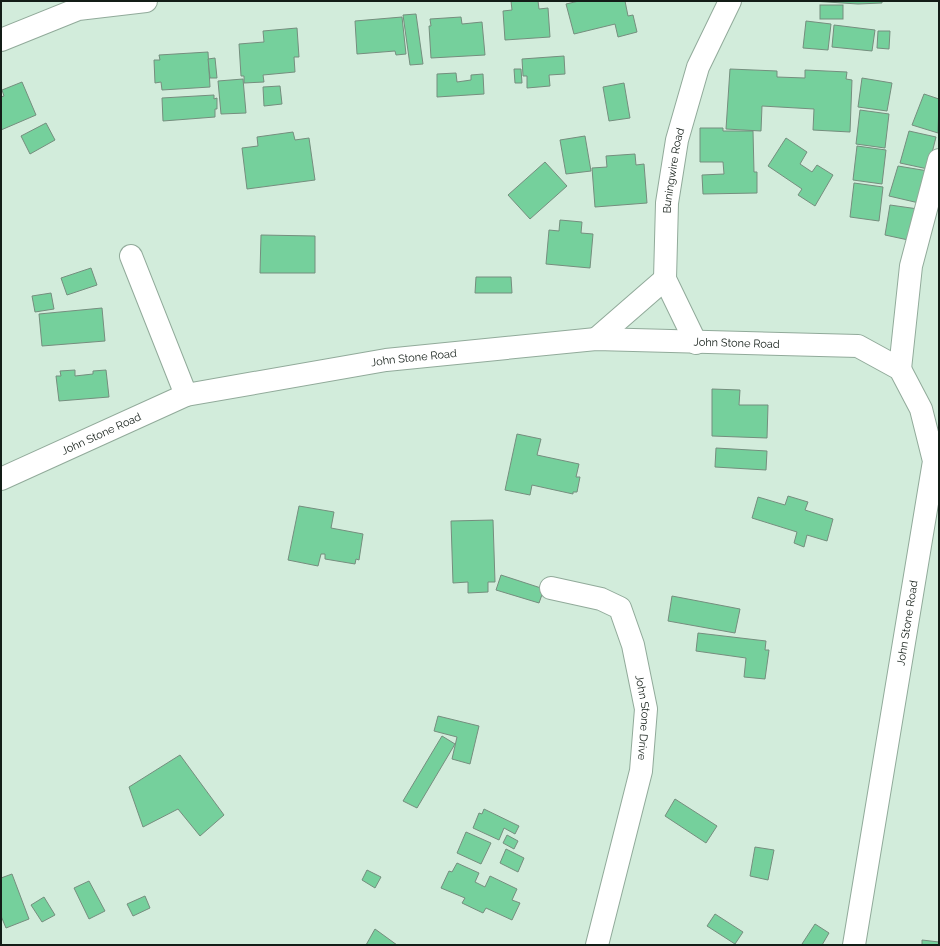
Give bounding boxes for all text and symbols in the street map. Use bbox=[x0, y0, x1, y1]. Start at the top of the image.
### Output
street label: Buningwire Road bbox=[661, 126, 687, 214]
street label: John Stone Road bbox=[693, 336, 780, 351]
street label: John Stone Road bbox=[370, 347, 457, 370]
street label: John Stone Road bbox=[59, 410, 143, 458]
street label: John Stone Road bbox=[894, 579, 921, 667]
street label: John Stone Drive bbox=[632, 674, 652, 761]

